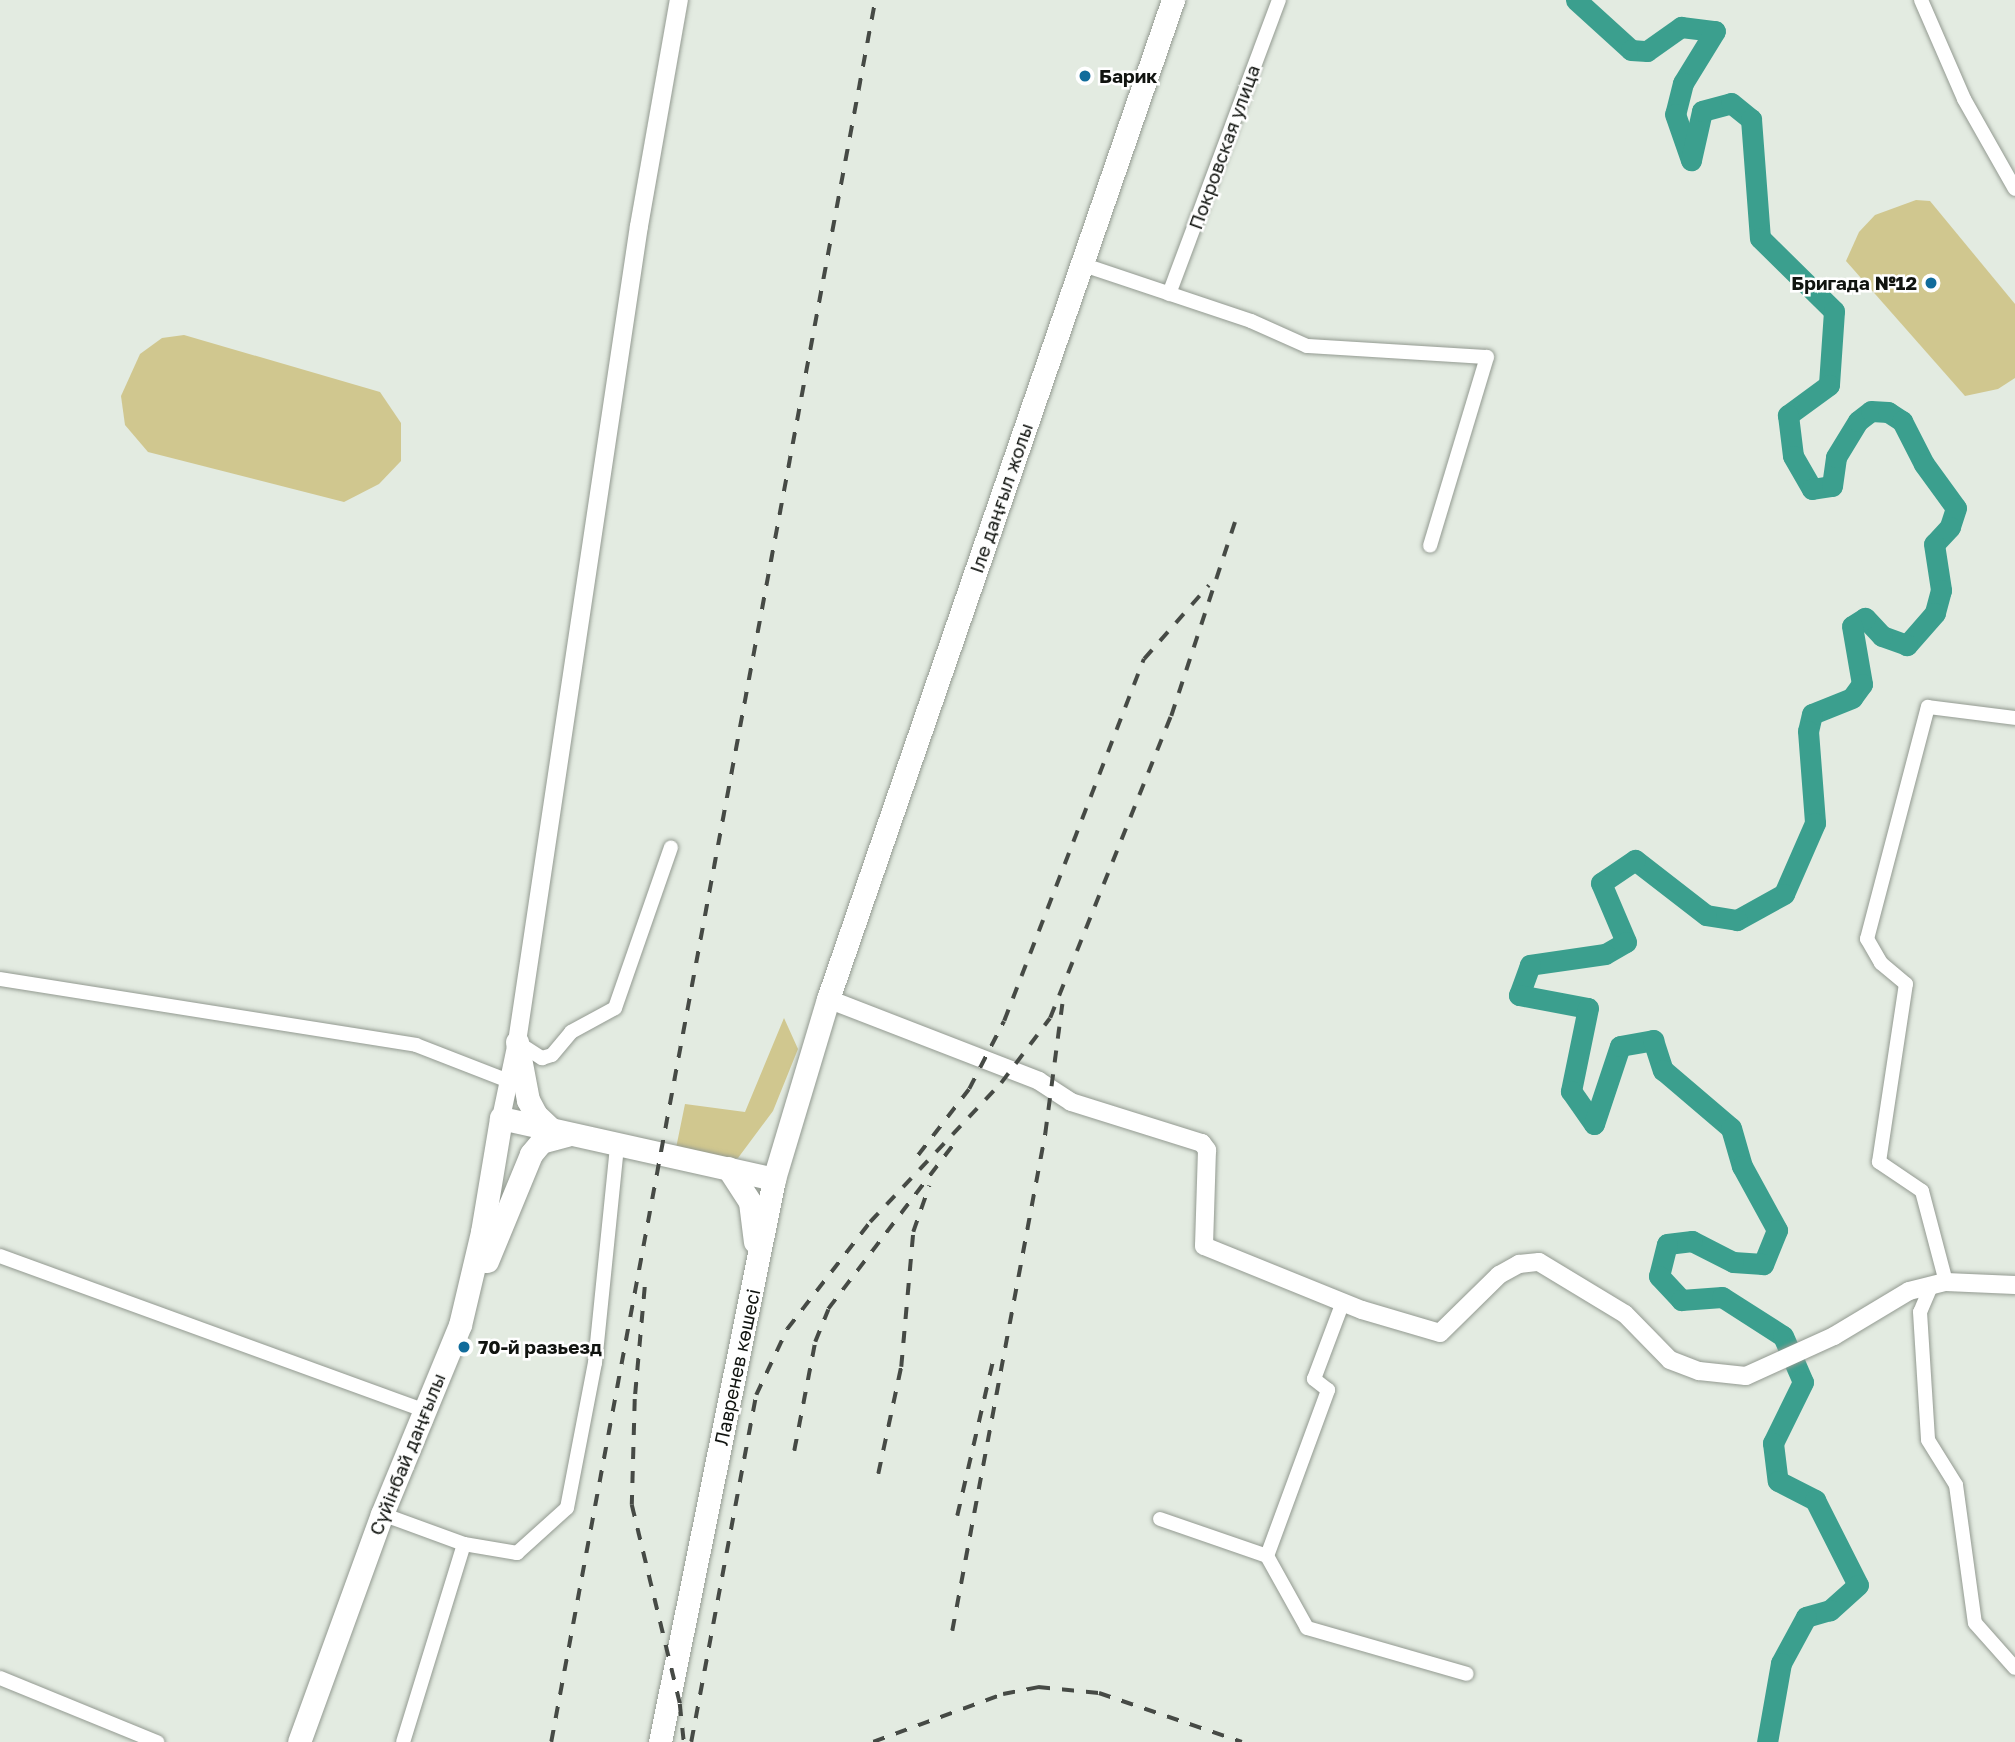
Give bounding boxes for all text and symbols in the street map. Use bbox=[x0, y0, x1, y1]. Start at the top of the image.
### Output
street label: Покровская улица bbox=[1184, 62, 1264, 232]
place label: Барик bbox=[1099, 65, 1157, 87]
marker: Барик bbox=[1077, 68, 1093, 84]
place label: Бригада №12 bbox=[1791, 272, 1917, 294]
marker: Бригада №12 bbox=[1923, 275, 1939, 291]
street label: Іле даңғыл жолы bbox=[965, 420, 1037, 576]
street label: Лавренев көшесі bbox=[709, 1287, 765, 1447]
place label: 70-й разьезд bbox=[478, 1336, 602, 1358]
marker: 70-й разьезд bbox=[456, 1339, 472, 1355]
street label: Сүйінбай даңғылы bbox=[364, 1370, 450, 1538]

